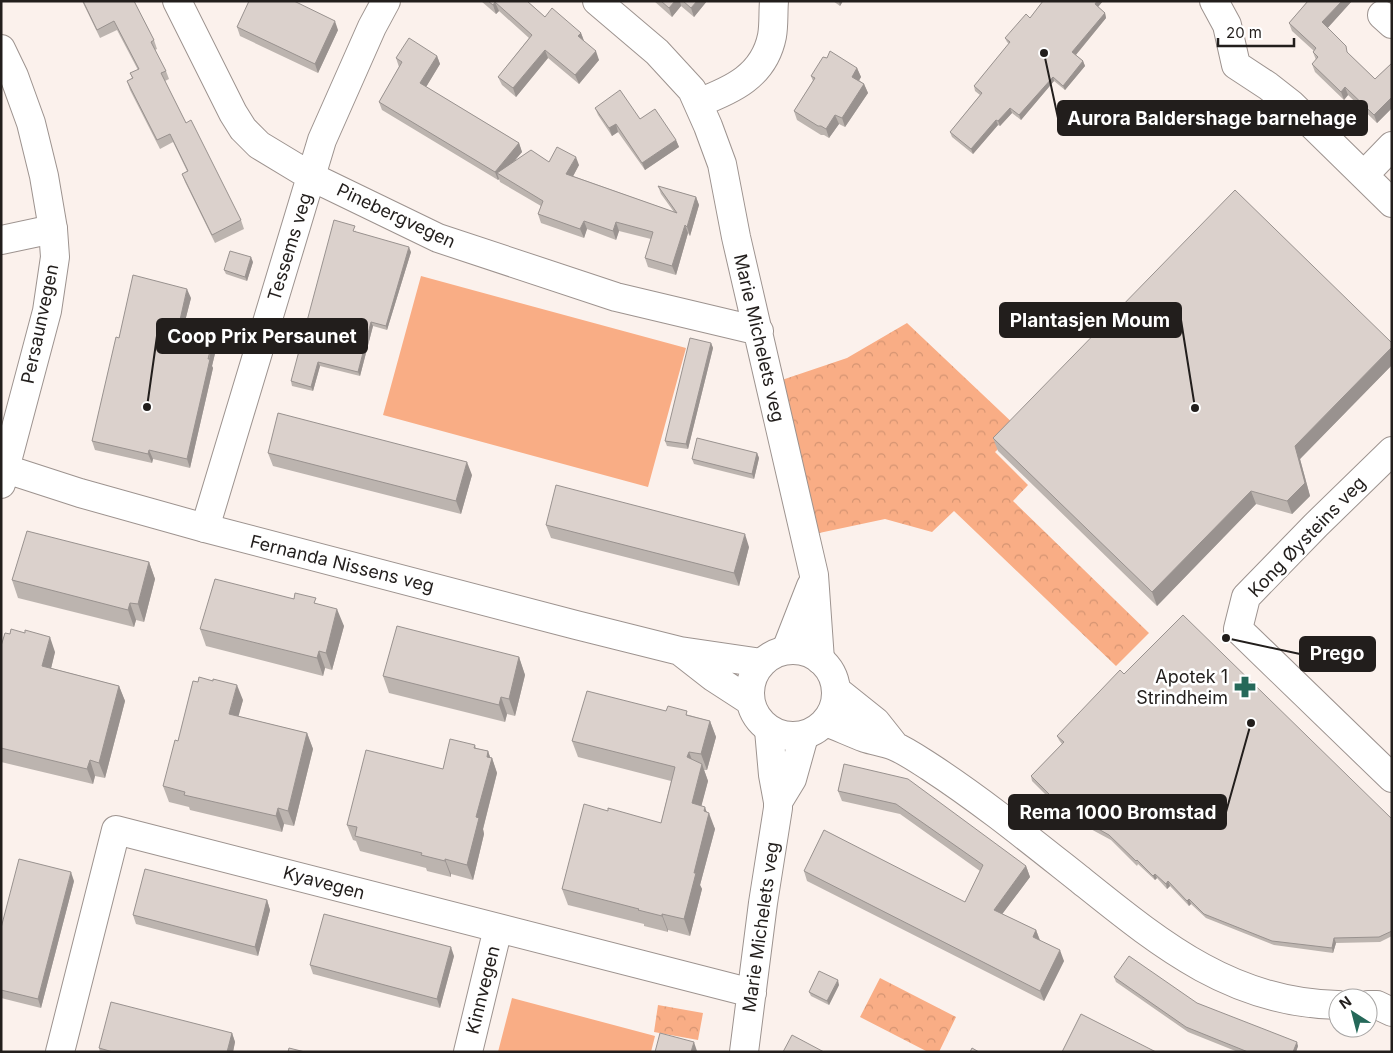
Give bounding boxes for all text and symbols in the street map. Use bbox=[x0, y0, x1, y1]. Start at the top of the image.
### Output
scale bar bbox=[1218, 15, 1294, 47]
text: 20 m bbox=[1226, 23, 1262, 42]
callout: Aurora Baldershage barnehage bbox=[1058, 101, 1367, 135]
text: Aurora Baldershage barnehage bbox=[1067, 107, 1357, 130]
street label: Pinebergvegen bbox=[334, 179, 459, 252]
street label: Tessems veg bbox=[263, 190, 316, 303]
street label: Marie Michelets veg bbox=[730, 252, 789, 424]
street label: Persaunvegen bbox=[17, 262, 62, 386]
callout: Plantasjen Moum bbox=[1000, 303, 1181, 337]
text: Plantasjen Moum bbox=[1010, 309, 1170, 332]
callout: Coop Prix Persaunet bbox=[157, 319, 367, 353]
text: Coop Prix Persaunet bbox=[167, 325, 357, 348]
street label: Kong Øysteins veg bbox=[1244, 472, 1370, 601]
street label: Fernanda Nissens veg bbox=[248, 530, 436, 597]
callout: Prego bbox=[1300, 637, 1375, 671]
text: Prego bbox=[1310, 642, 1364, 665]
place label: Apotek 1 Strindheim bbox=[1136, 666, 1228, 708]
pharmacy icon: Apotek 1 Strindheim bbox=[1232, 674, 1258, 700]
callout: Rema 1000 Bromstad bbox=[1009, 795, 1226, 829]
text: Rema 1000 Bromstad bbox=[1019, 801, 1217, 824]
street label: Marie Michelets veg bbox=[738, 840, 783, 1013]
street label: Kyavegen bbox=[281, 862, 367, 903]
street label: Kinnvegen bbox=[461, 944, 504, 1036]
north arrow bbox=[1328, 988, 1378, 1038]
text: N bbox=[1336, 992, 1354, 1012]

